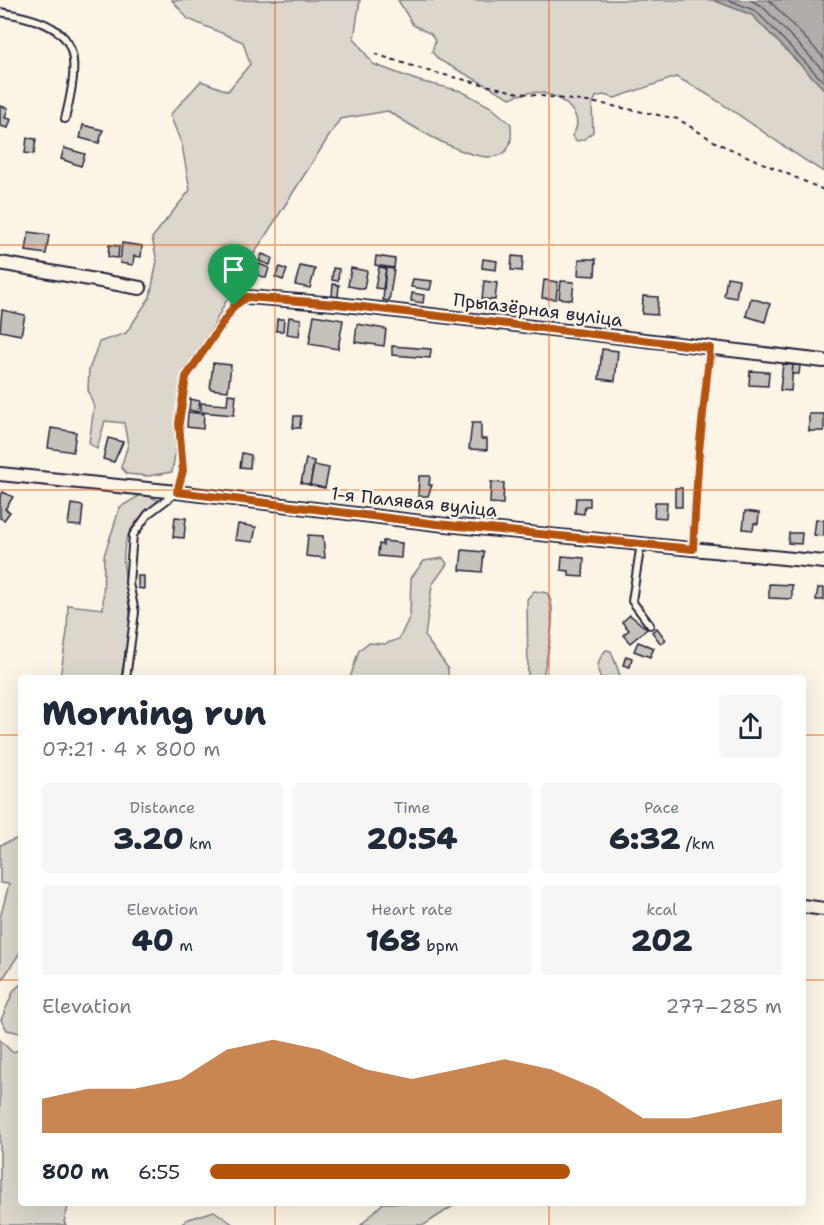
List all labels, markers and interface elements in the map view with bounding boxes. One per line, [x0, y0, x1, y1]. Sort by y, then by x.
pin [208, 244, 259, 306]
icon: arrive [217, 253, 250, 286]
street label: Прыазёрная вуліца [452, 288, 624, 332]
street label: 1-я Палявая вуліца [330, 481, 498, 523]
text: Morning run [42, 691, 266, 736]
button: share [719, 695, 782, 758]
text: 07:21 · 4 × 800 m [42, 736, 220, 762]
text: Distance [130, 797, 195, 818]
text: Time [394, 797, 430, 818]
text: Pace [644, 797, 679, 818]
text: 3.20 [113, 818, 184, 859]
text: 20:54 [366, 818, 458, 859]
text: 6:32 [609, 818, 680, 859]
text: km [184, 833, 212, 854]
text: /km [680, 833, 714, 854]
text: Elevation [127, 899, 198, 920]
text: Heart rate [371, 899, 453, 920]
text: kcal [646, 899, 677, 920]
text: 40 [132, 920, 174, 961]
text: 168 [365, 920, 421, 961]
text: 202 [631, 920, 693, 961]
text: m [174, 935, 193, 956]
text: bpm [421, 935, 459, 956]
text: Elevation [42, 993, 132, 1019]
text: 277–285 m [665, 993, 782, 1019]
text: 800 m [42, 1159, 109, 1185]
text: 6:55 [138, 1159, 180, 1185]

